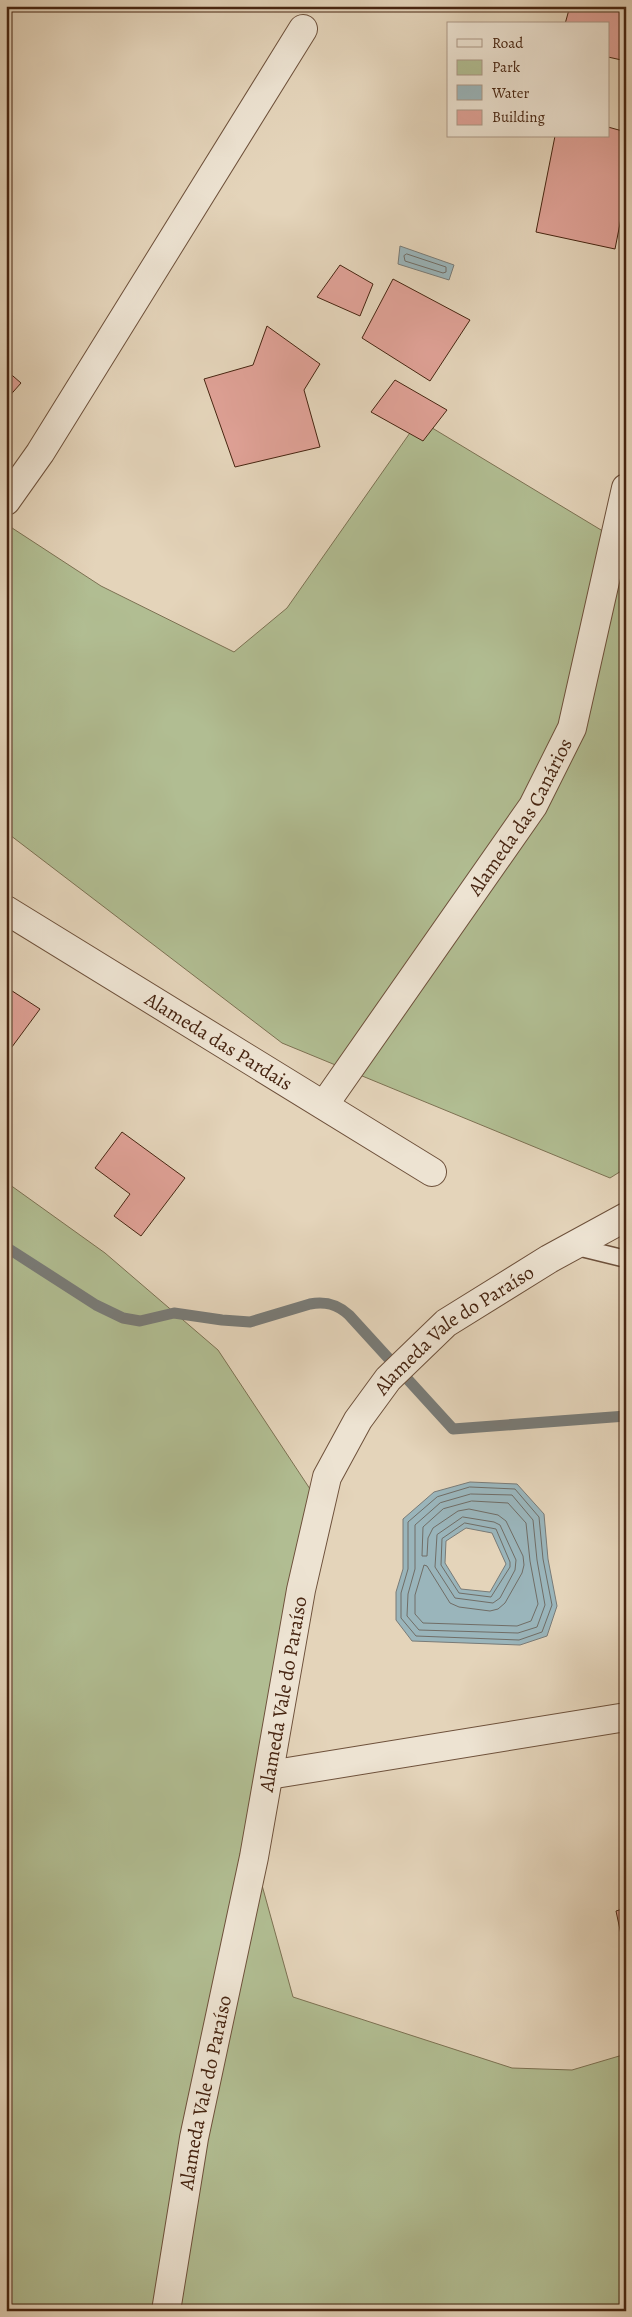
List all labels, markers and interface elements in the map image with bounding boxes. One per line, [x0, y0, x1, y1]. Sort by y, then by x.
legend [447, 22, 610, 138]
text: Road [492, 33, 524, 53]
text: Park [492, 57, 521, 77]
text: Water [491, 83, 529, 103]
text: Building [492, 107, 545, 127]
street label: Alameda das Canários [461, 733, 579, 902]
street label: Alameda das Pardais [139, 985, 297, 1097]
street label: Alameda Vale do Paraíso [367, 1259, 539, 1401]
street label: Alameda Vale do Paraíso [253, 1594, 314, 1795]
street label: Alameda Vale do Paraíso [173, 1993, 238, 2193]

